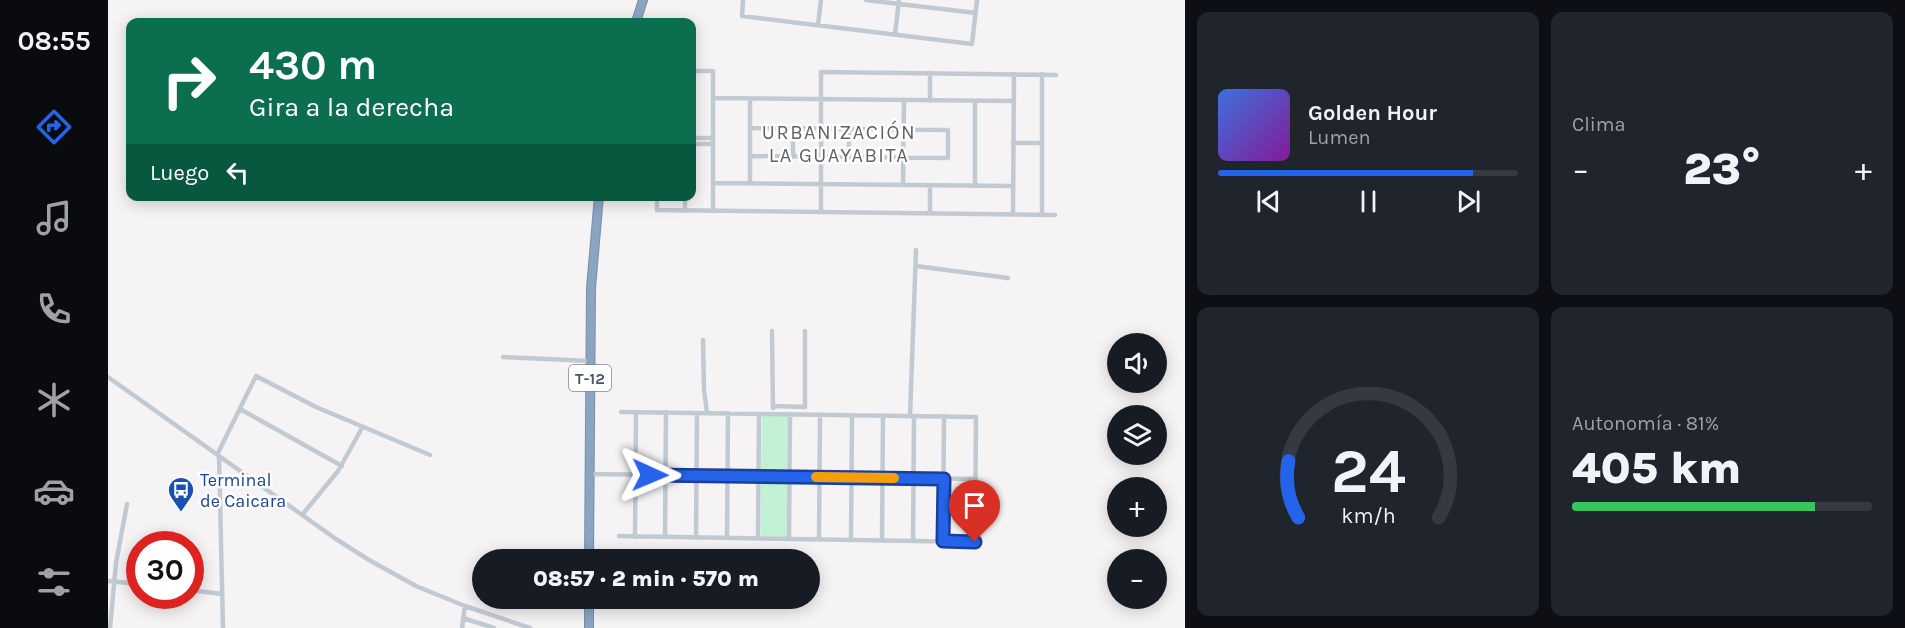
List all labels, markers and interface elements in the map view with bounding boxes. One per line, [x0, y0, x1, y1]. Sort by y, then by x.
text: 08:55 [17, 25, 91, 57]
text: 430 m [249, 40, 377, 90]
icon: right [150, 42, 228, 120]
text: Gira a la derecha [249, 91, 454, 123]
text: Golden Hour [1308, 100, 1437, 126]
icon: directions [33, 106, 75, 148]
text: Clima [1572, 113, 1626, 136]
district label: URBANIZACIÓN LA GUAYABITA [762, 120, 916, 167]
text: Lumen [1308, 126, 1371, 149]
text: 23° [1683, 143, 1761, 195]
text: − [1572, 150, 1589, 188]
text: + [1855, 150, 1872, 188]
icon: left [221, 156, 254, 189]
text: Luego [150, 160, 209, 186]
icon: previous [1252, 185, 1285, 218]
icon: pause [1352, 185, 1385, 218]
icon: next [1452, 185, 1485, 218]
icon: music [33, 197, 75, 239]
icon: phone [33, 288, 75, 330]
map controls [1107, 333, 1167, 609]
button: sound [1107, 333, 1167, 393]
road number: T-12 [569, 365, 611, 391]
icon: climate [33, 379, 75, 421]
button: layers [1107, 405, 1167, 465]
text: Autonomía · 81% [1572, 412, 1719, 435]
text: 24 [1331, 435, 1405, 508]
text: 405 km [1572, 442, 1741, 494]
position arrow [618, 443, 682, 507]
place label: Terminal de Caicara [200, 469, 286, 512]
icon: car [33, 470, 75, 512]
bus stop icon: Terminal de Caicara [166, 475, 196, 513]
button: + [1107, 477, 1167, 537]
pin [949, 480, 1000, 542]
icon: arrive [958, 489, 991, 522]
text: km/h [1341, 504, 1395, 529]
speed limit sign: 30 [126, 531, 204, 609]
button: − [1107, 549, 1167, 609]
icon: filters [33, 561, 75, 603]
text: 08:57 · 2 min · 570 m [533, 566, 759, 592]

